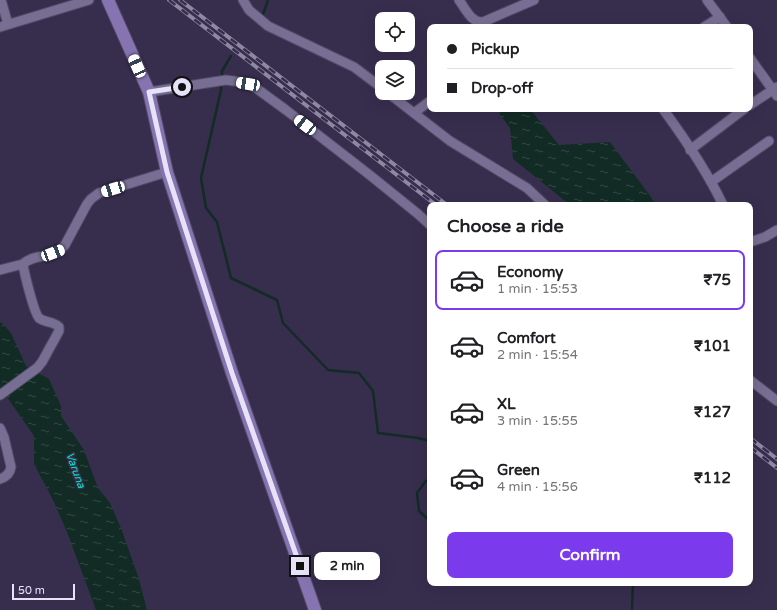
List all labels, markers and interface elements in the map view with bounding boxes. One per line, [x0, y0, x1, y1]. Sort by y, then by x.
map controls [375, 12, 415, 100]
button: locate [375, 12, 415, 52]
text: Pickup [471, 40, 519, 58]
car [127, 53, 147, 79]
button: layers [375, 60, 415, 100]
car [235, 76, 261, 92]
route start [173, 78, 191, 96]
text: Drop-off [471, 79, 533, 97]
car [292, 113, 318, 137]
car [100, 180, 126, 198]
text: Choose a ride [447, 215, 564, 237]
car [40, 243, 66, 263]
icon: car [449, 262, 485, 298]
text: Economy [497, 263, 563, 281]
text: ₹75 [703, 271, 731, 289]
text: 1 min · 15:53 [497, 281, 578, 297]
icon: car [449, 328, 485, 364]
text: Comfort [497, 329, 556, 347]
text: ₹101 [694, 337, 731, 355]
text: 2 min · 15:54 [497, 347, 578, 363]
icon: car [449, 394, 485, 430]
text: XL [497, 395, 516, 413]
text: ₹127 [694, 403, 731, 421]
text: 3 min · 15:55 [497, 413, 578, 429]
water label: Varuna [63, 451, 88, 491]
icon: car [449, 460, 485, 496]
text: Green [497, 461, 540, 479]
text: ₹112 [694, 469, 731, 487]
text: 4 min · 15:56 [497, 479, 578, 495]
button: Confirm [447, 532, 733, 578]
callout: 2 min [314, 552, 380, 580]
route end [291, 557, 309, 575]
text: 2 min [330, 558, 364, 574]
scale bar [12, 582, 75, 601]
text: 50 m [18, 584, 45, 597]

